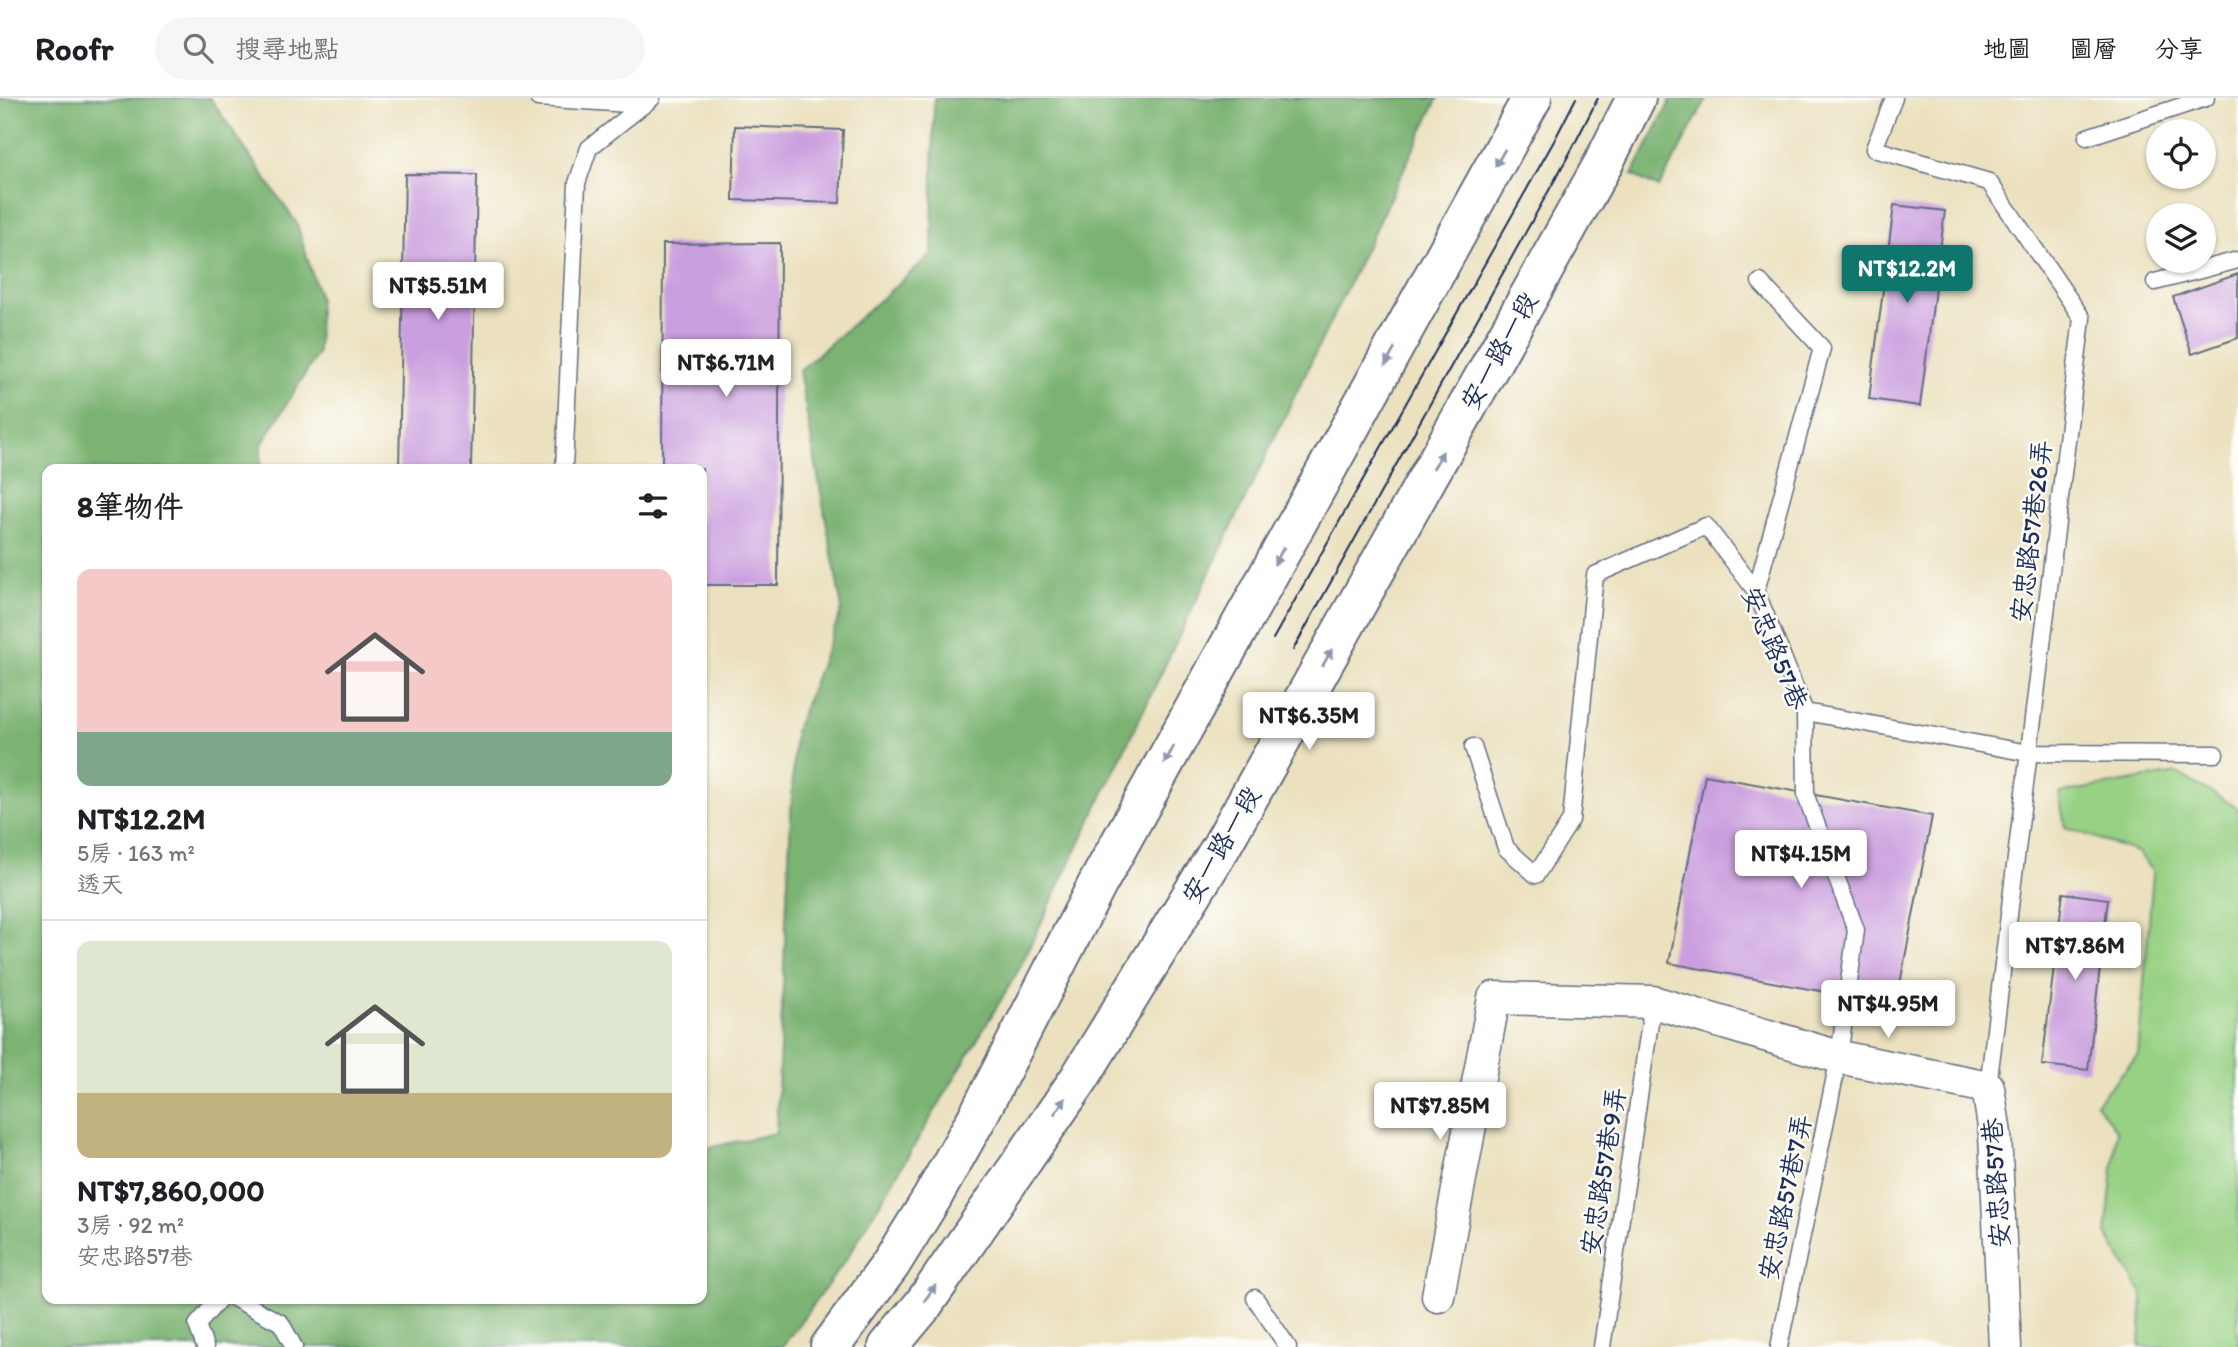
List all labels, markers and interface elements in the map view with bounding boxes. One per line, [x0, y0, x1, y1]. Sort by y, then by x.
search box [155, 17, 645, 80]
text: Roofr [35, 29, 113, 68]
icon: search [179, 29, 217, 67]
text: 搜尋地點 [235, 33, 339, 65]
text: 地圖 [1983, 34, 2031, 63]
text: 圖層 [2069, 34, 2117, 63]
text: 分享 [2155, 34, 2203, 63]
map controls [2146, 119, 2216, 273]
button: locate [2146, 119, 2216, 189]
one-way arrow [1494, 149, 1506, 168]
button: layers [2146, 203, 2216, 273]
pin: NT$12.2M [1835, 246, 1979, 305]
text: NT$12.2M [1858, 254, 1956, 282]
pin: NT$5.51M [366, 262, 510, 322]
text: NT$5.51M [389, 271, 487, 299]
street label: 安一路一段 [1453, 286, 1545, 416]
pin: NT$6.71M [654, 340, 798, 399]
text: NT$6.71M [677, 348, 775, 376]
one-way arrow [1384, 348, 1396, 367]
street label: 安忠路57巷26弄 [2004, 438, 2058, 624]
one-way arrow [1432, 450, 1444, 469]
icon: filters [634, 487, 672, 525]
text: 8筆物件 [77, 488, 183, 525]
one-way arrow [1273, 546, 1285, 566]
street label: 安忠路57巷 [1735, 582, 1815, 714]
icon: home [312, 614, 438, 740]
one-way arrow [1321, 649, 1333, 668]
pin: NT$6.35M [1237, 692, 1381, 752]
text: NT$6.35M [1259, 701, 1359, 729]
one-way arrow [1163, 745, 1175, 765]
street label: 安一路一段 [1175, 781, 1267, 909]
text: NT$12.2M [77, 800, 206, 837]
pin: NT$4.15M [1729, 830, 1873, 890]
text: 5房 · 163 m² [77, 839, 195, 867]
text: NT$4.15M [1751, 839, 1851, 867]
text: 透天 [77, 870, 123, 898]
pin: NT$7.86M [2003, 922, 2147, 982]
text: NT$7.86M [2025, 931, 2125, 959]
pin: NT$4.95M [1816, 981, 1960, 1040]
icon: home [312, 986, 438, 1112]
text: NT$4.95M [1837, 989, 1939, 1017]
pin: NT$7.85M [1368, 1082, 1512, 1142]
street label: 安忠路57巷9弄 [1574, 1084, 1632, 1258]
text: NT$7.85M [1390, 1091, 1490, 1119]
one-way arrow [1053, 1097, 1067, 1115]
street label: 安忠路57巷7弄 [1752, 1111, 1818, 1283]
street label: 安忠路57巷 [1975, 1117, 2017, 1249]
text: NT$7,860,000 [77, 1172, 265, 1209]
text: 3房 · 92 m² [77, 1211, 184, 1239]
text: 安忠路57巷 [77, 1242, 192, 1270]
one-way arrow [923, 1284, 937, 1302]

